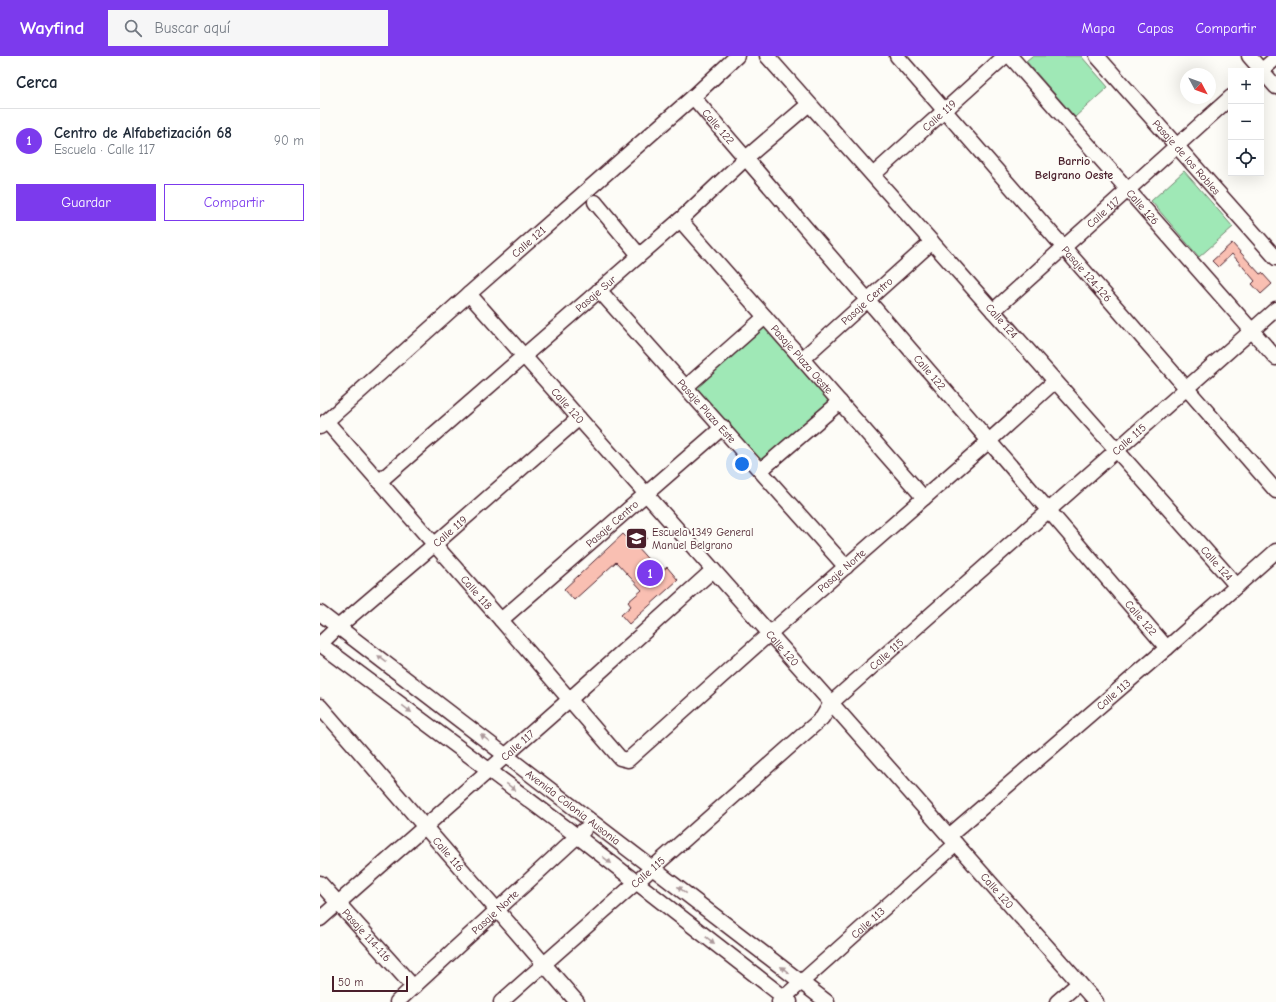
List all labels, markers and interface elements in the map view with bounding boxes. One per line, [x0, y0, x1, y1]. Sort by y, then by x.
search box [108, 10, 388, 46]
text: Wayfind [20, 17, 84, 39]
icon: search [122, 17, 144, 39]
text: Buscar aquí [154, 19, 230, 37]
text: Mapa [1082, 20, 1115, 37]
text: Capas [1137, 20, 1173, 37]
text: Compartir [1195, 20, 1256, 37]
north arrow [1180, 68, 1216, 104]
map controls [1228, 68, 1264, 176]
button: + [1228, 68, 1264, 104]
text: Cerca [16, 73, 58, 92]
street label: Calle 119 [920, 97, 959, 134]
button: − [1228, 104, 1264, 140]
street label: Calle 122 [700, 106, 737, 147]
street label: Pasaje de los Robles [1150, 117, 1223, 197]
text: Centro de Alfabetización 68 [54, 124, 232, 142]
text: 1 [26, 133, 32, 148]
text: 90 m [274, 133, 304, 148]
button: locate [1228, 140, 1264, 176]
text: Escuela · Calle 117 [54, 142, 155, 157]
district label: Barrio Belgrano Oeste [1035, 154, 1113, 182]
button: Guardar [16, 184, 156, 221]
button: Compartir [164, 184, 304, 221]
street label: Calle 126 [1124, 187, 1162, 227]
street label: Calle 117 [1084, 194, 1122, 230]
street label: Calle 121 [509, 223, 548, 260]
street label: Pasaje 124-126 [1059, 243, 1115, 304]
street label: Pasaje Sur [573, 272, 619, 315]
street label: Pasaje Centro [838, 274, 895, 327]
street label: Calle 124 [983, 301, 1021, 341]
street label: Pasaje Plaza Oeste [768, 322, 836, 396]
street label: Calle 122 [911, 352, 949, 393]
street label: Pasaje Plaza Este [675, 376, 739, 446]
street label: Calle 120 [549, 385, 587, 426]
street label: Calle 115 [1109, 421, 1149, 458]
your location [732, 454, 752, 474]
street label: Pasaje Centro [583, 497, 641, 550]
street label: Calle 119 [430, 513, 470, 550]
school or university icon: Escuela 1349 General Manuel Belgrano [623, 525, 649, 551]
place label: Escuela 1349 General Manuel Belgrano [652, 526, 753, 552]
street label: Calle 124 [1198, 543, 1236, 583]
street label: Pasaje Norte [815, 546, 868, 595]
pin: 1 [637, 558, 663, 588]
street label: Calle 118 [458, 573, 495, 612]
street label: Calle 122 [1122, 598, 1160, 638]
street label: Calle 120 [763, 628, 802, 669]
street label: Calle 115 [867, 635, 906, 673]
one-way arrow [376, 655, 387, 664]
street label: Calle 113 [1094, 676, 1133, 713]
one-way arrow [402, 705, 413, 713]
street label: Calle 117 [498, 727, 537, 763]
one-way arrow [479, 734, 490, 742]
street label: Avenida Colonia Ausonia [523, 767, 623, 848]
one-way arrow [506, 783, 517, 791]
street label: Calle 116 [430, 834, 467, 874]
street label: Calle 115 [628, 854, 668, 891]
one-way arrow [602, 855, 613, 864]
street label: Calle 120 [978, 870, 1017, 911]
street label: Pasaje Norte [469, 887, 521, 937]
one-way arrow [677, 887, 687, 895]
street label: Calle 113 [848, 904, 887, 941]
street label: Pasaje 114-116 [340, 906, 394, 964]
one-way arrow [704, 935, 715, 944]
one-way arrow [780, 965, 791, 974]
scale bar [332, 974, 408, 993]
text: 50 m [338, 976, 363, 989]

